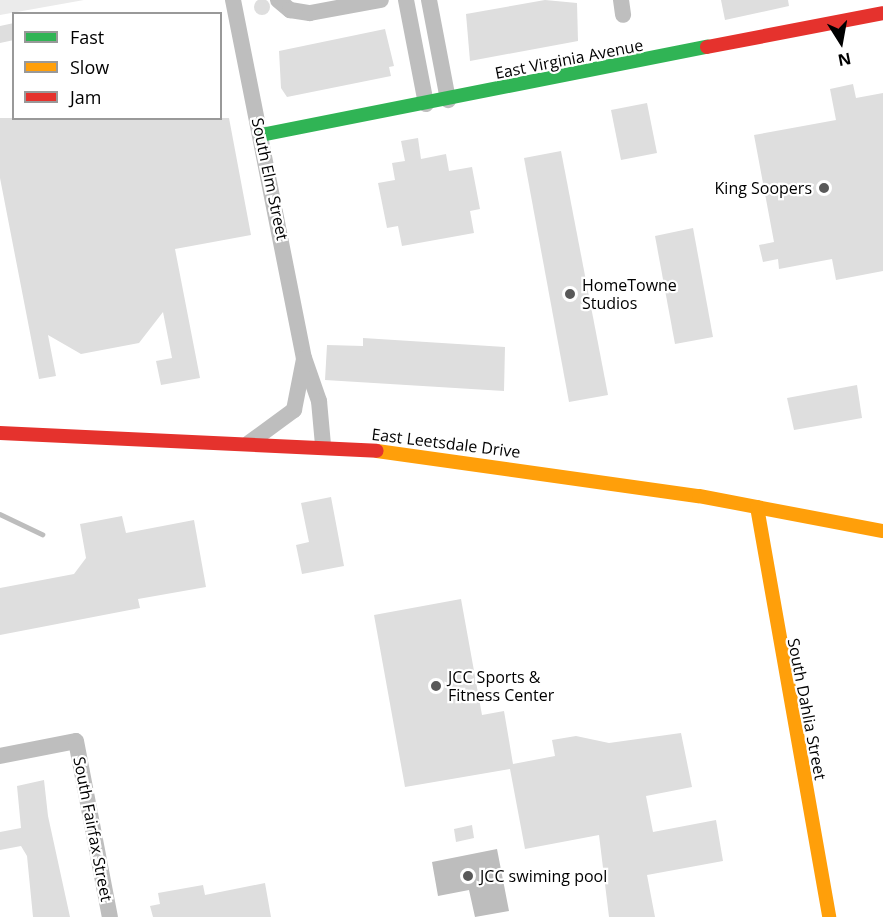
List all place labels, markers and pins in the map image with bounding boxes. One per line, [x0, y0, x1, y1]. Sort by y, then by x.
place label: King Soopers [715, 178, 812, 198]
marker: King Soopers [817, 181, 831, 195]
place label: HomeTowne Studios [582, 275, 677, 313]
marker: HomeTowne Studios [563, 287, 577, 301]
place label: JCC Sports & Fitness Center [448, 667, 554, 705]
marker: JCC Sports & Fitness Center [429, 679, 443, 693]
place label: JCC swiming pool [480, 866, 607, 886]
marker: JCC swiming pool [461, 869, 475, 883]

